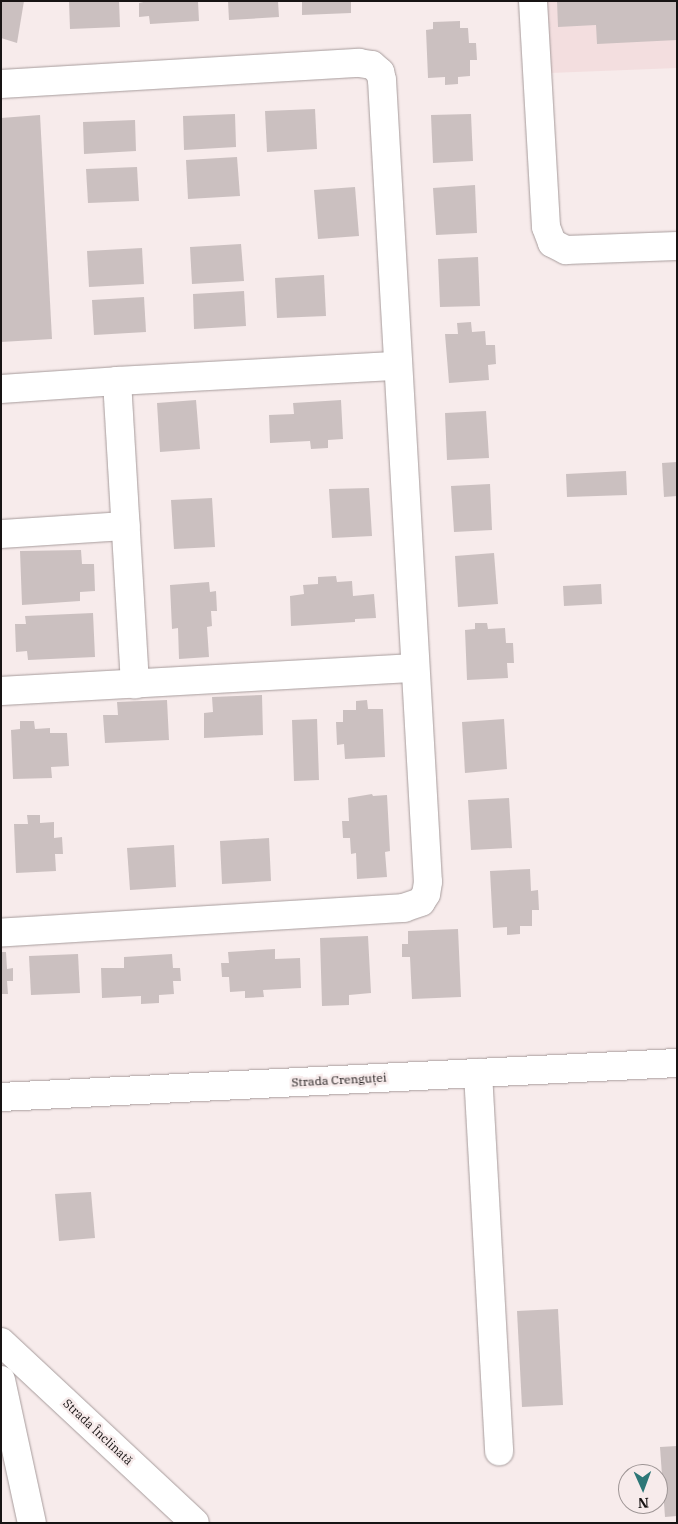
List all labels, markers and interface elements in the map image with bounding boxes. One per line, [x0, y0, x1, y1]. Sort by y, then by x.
street label: Strada Crenguței [291, 1070, 387, 1090]
street label: Strada Înclinată [60, 1396, 136, 1468]
north arrow [618, 1464, 668, 1514]
text: N [638, 1494, 649, 1512]

